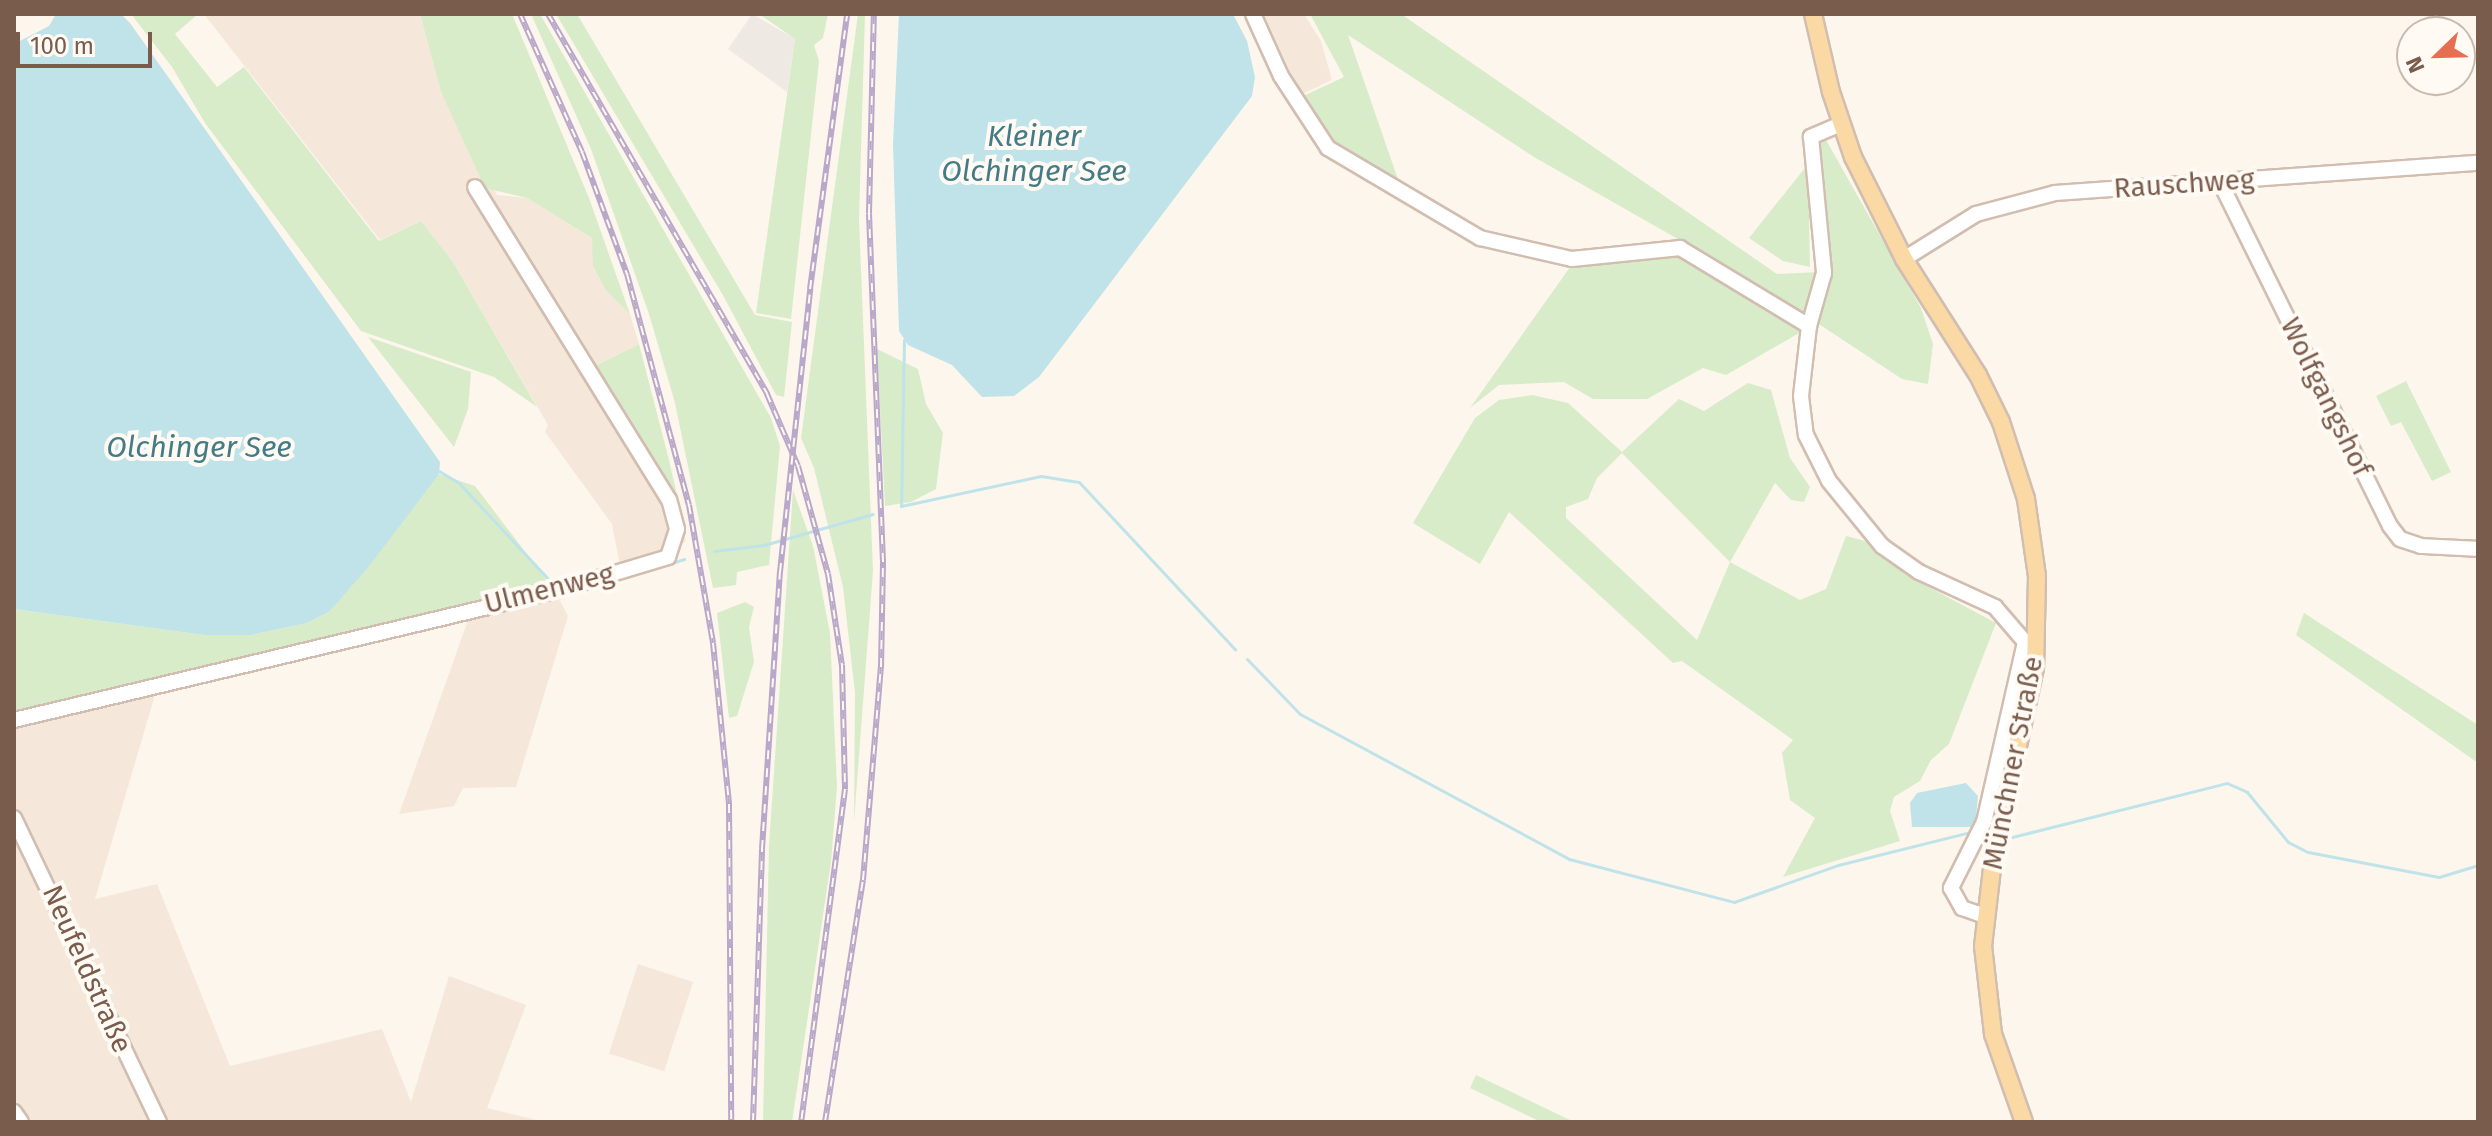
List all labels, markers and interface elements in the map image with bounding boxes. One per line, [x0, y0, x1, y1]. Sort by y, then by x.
scale bar [20, 16, 156, 66]
north arrow [2396, 16, 2476, 96]
text: 100 m [30, 32, 94, 60]
text: N [2400, 53, 2431, 77]
water label: Kleiner Olchinger See [941, 118, 1127, 188]
street label: Rauschweg [2113, 162, 2255, 206]
street label: Wolfgangshof [2273, 312, 2379, 482]
water label: Olchinger See [106, 429, 292, 465]
street label: Ulmenweg [481, 557, 617, 621]
street label: Münchner Straße [1976, 654, 2050, 872]
street label: Neufeldstraße [35, 880, 139, 1058]

